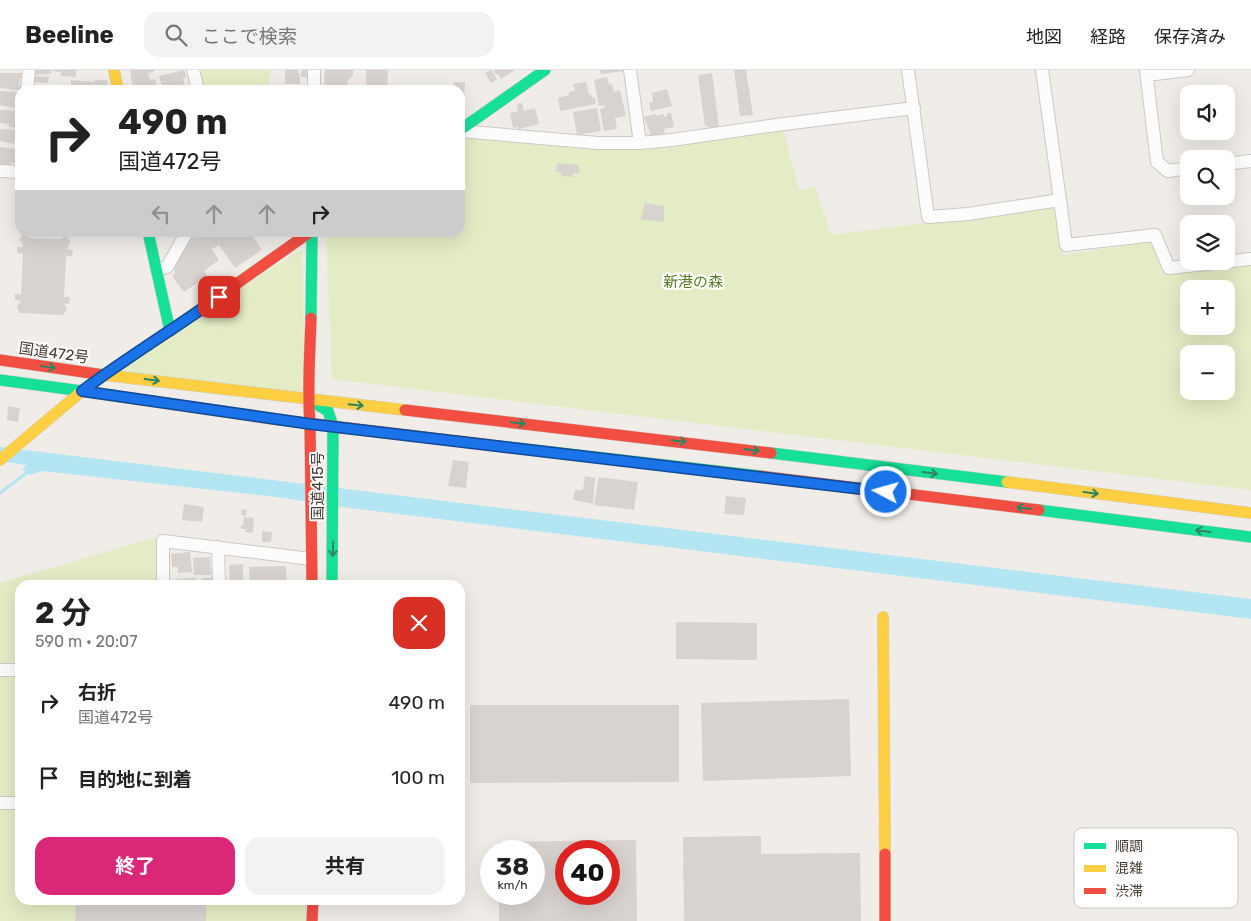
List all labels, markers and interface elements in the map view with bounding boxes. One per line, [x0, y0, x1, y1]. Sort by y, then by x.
search box [144, 12, 494, 57]
text: Beeline [25, 21, 114, 49]
icon: search [162, 21, 190, 49]
text: ここで検索 [202, 25, 297, 48]
text: 地図 [1026, 26, 1062, 48]
text: 経路 [1090, 26, 1126, 48]
text: 保存済み [1154, 26, 1226, 48]
map controls [1180, 85, 1235, 400]
button: sound [1180, 85, 1235, 140]
text: 490 m [118, 101, 228, 143]
icon: right [35, 105, 100, 170]
text: 国道472号 [118, 148, 221, 175]
button: search [1180, 150, 1235, 205]
icon: left [147, 200, 175, 228]
icon: ahead [200, 200, 228, 228]
icon: ahead [253, 200, 281, 228]
icon: right [306, 200, 334, 228]
button: layers [1180, 215, 1235, 270]
park label: 新港の森 [663, 273, 723, 291]
pin [198, 276, 240, 318]
button: + [1180, 280, 1235, 335]
icon: arrive [205, 283, 233, 311]
street label: 国道472号 [18, 339, 90, 367]
button: − [1180, 345, 1235, 400]
one-way arrow [40, 362, 56, 372]
one-way arrow [144, 375, 160, 385]
one-way arrow [348, 400, 364, 410]
one-way arrow [510, 418, 526, 428]
one-way arrow [671, 436, 687, 446]
one-way arrow [743, 445, 759, 455]
street label: 国道415号 [309, 451, 327, 521]
position arrow [859, 465, 911, 517]
one-way arrow [922, 468, 938, 478]
one-way arrow [1083, 488, 1099, 498]
one-way arrow [1016, 503, 1032, 513]
one-way arrow [1195, 526, 1211, 536]
one-way arrow [328, 540, 338, 557]
text: 2 分 [35, 595, 91, 631]
button: close [393, 597, 445, 649]
text: 590 m · 20:07 [35, 632, 137, 651]
text: 右折 [78, 681, 116, 704]
icon: right [35, 689, 63, 717]
text: 490 m [388, 691, 445, 714]
text: 国道472号 [78, 708, 153, 727]
icon: arrive [35, 764, 63, 792]
text: 100 m [391, 766, 445, 789]
text: 目的地に到着 [78, 768, 192, 791]
legend [1074, 828, 1238, 908]
button: 終了 [35, 837, 235, 895]
button: 共有 [245, 837, 445, 895]
text: 順調 [1115, 838, 1143, 855]
speed limit sign: 40 [555, 840, 620, 905]
text: 38 [496, 852, 529, 881]
text: 混雑 [1115, 860, 1143, 877]
text: km/h [498, 878, 527, 892]
text: 渋滞 [1115, 883, 1143, 900]

